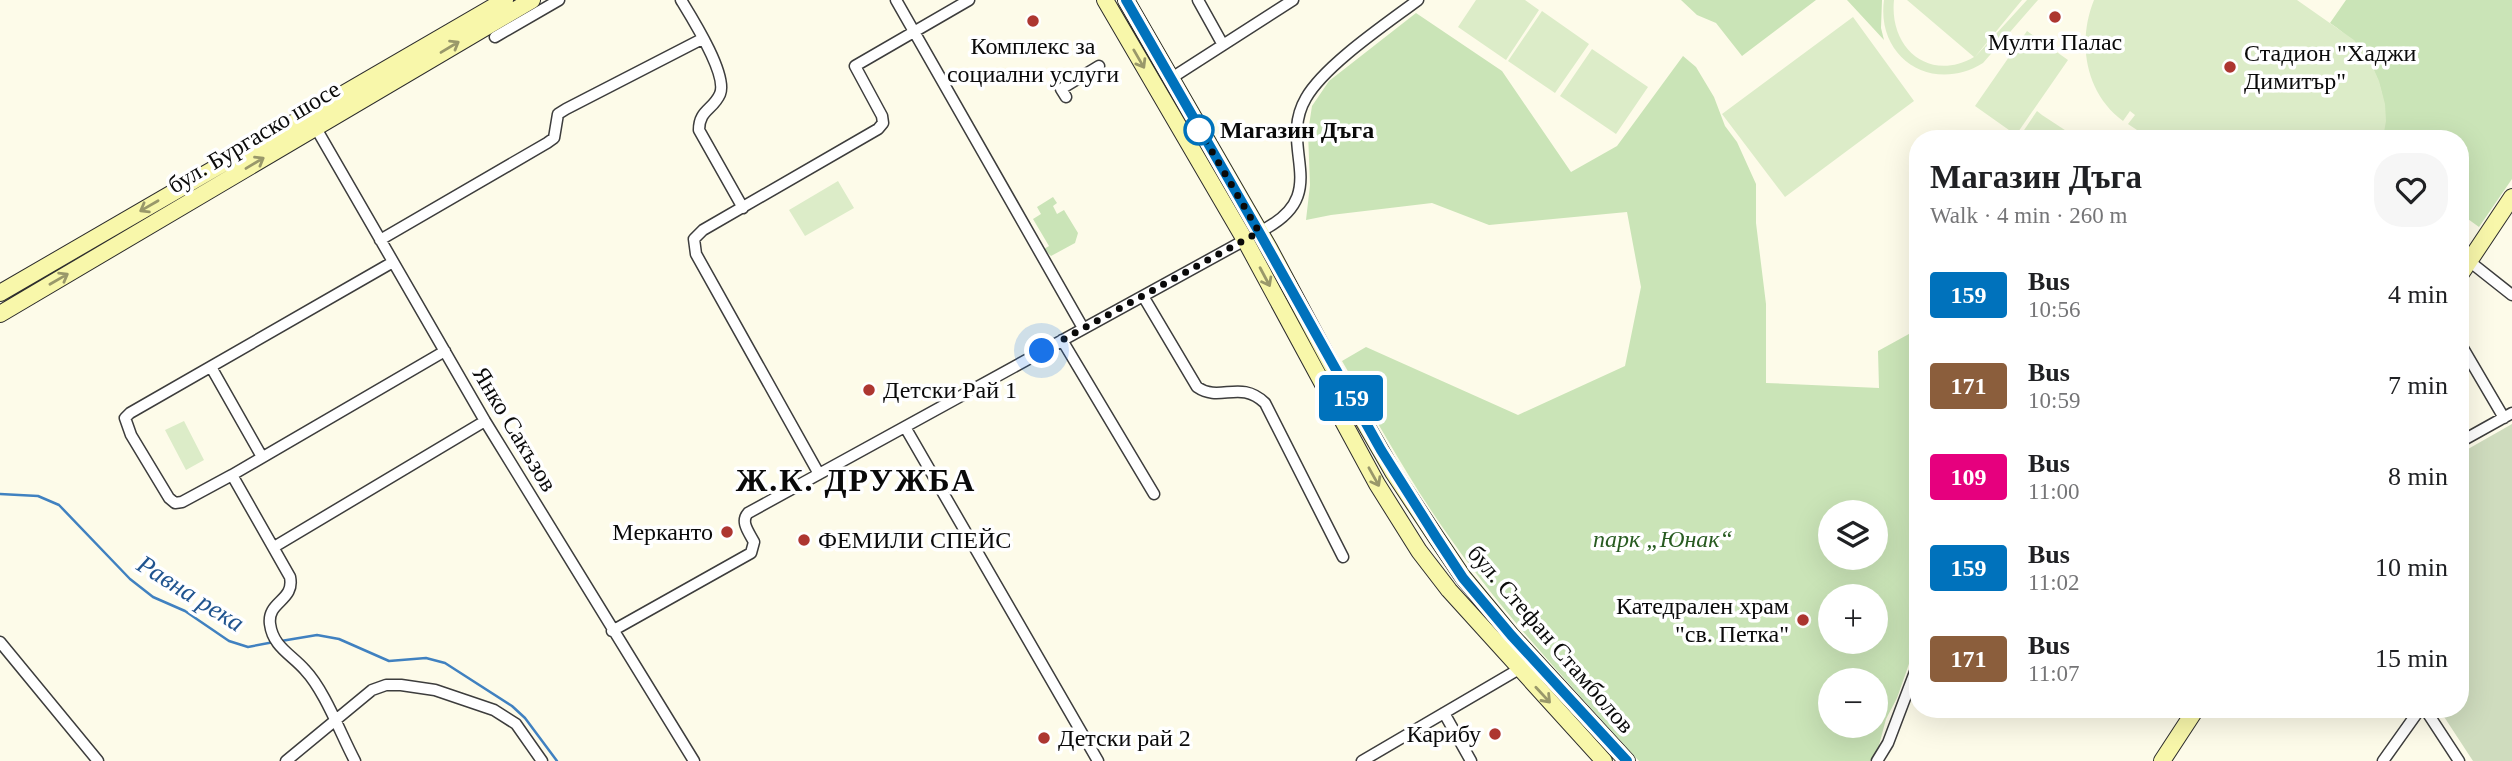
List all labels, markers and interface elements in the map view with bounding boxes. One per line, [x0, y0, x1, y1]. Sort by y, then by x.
marker: Мулти Палас [2047, 9, 2063, 25]
marker: Комплекс за социални услуги [1025, 13, 1041, 29]
place label: Мулти Палас [1988, 29, 2122, 55]
place label: Комплекс за социални услуги [947, 33, 1119, 87]
one-way arrow [440, 40, 460, 54]
place label: Стадион "Хаджи Димитър" [2244, 40, 2417, 94]
one-way arrow [1132, 49, 1146, 69]
marker: Стадион "Хаджи Димитър" [2222, 59, 2238, 75]
street label: бул. Бургаско шосе [163, 75, 345, 199]
marker: Магазин Дъга [1184, 115, 1214, 145]
place label: Магазин Дъга [1220, 117, 1374, 143]
button: heart [2374, 153, 2448, 227]
one-way arrow [244, 156, 264, 170]
text: Магазин Дъга [1930, 159, 2142, 195]
one-way arrow [140, 200, 160, 214]
text: Walk · 4 min · 260 m [1930, 203, 2127, 228]
one-way arrow [1259, 266, 1272, 287]
text: Bus [2028, 267, 2070, 296]
one-way arrow [48, 272, 68, 286]
text: 4 min [2388, 280, 2448, 309]
text: 159 [1951, 282, 1987, 308]
text: 10:56 [2028, 297, 2080, 322]
your location [1024, 333, 1059, 368]
text: Bus [2028, 358, 2070, 387]
street label: Янко Сакъзов [468, 362, 562, 496]
text: 7 min [2388, 371, 2448, 400]
text: 171 [1951, 373, 1987, 399]
line badge: 159 [1311, 375, 1391, 421]
place label: Детски Рай 1 [883, 377, 1017, 403]
marker: Детски Рай 1 [861, 382, 877, 398]
text: 159 [1333, 385, 1369, 411]
text: 10:59 [2028, 388, 2080, 413]
text: Bus [2028, 449, 2070, 478]
district label: Ж.К. ДРУЖБА [736, 462, 976, 498]
text: 8 min [2388, 462, 2448, 491]
text: 109 [1951, 464, 1987, 490]
one-way arrow [1368, 466, 1381, 487]
text: 11:00 [2028, 479, 2080, 504]
map controls [1818, 500, 1888, 738]
button: layers [1818, 500, 1888, 570]
place label: Мерканто [612, 519, 713, 545]
marker: Мерканто [719, 524, 735, 540]
park label: парк „Юнак“ [1593, 526, 1733, 552]
place label: ФЕМИЛИ СПЕЙС [818, 527, 1011, 553]
marker: ФЕМИЛИ СПЕЙС [796, 532, 812, 548]
street label: бул. Стефан Стамболов [1462, 540, 1640, 738]
text: Bus [2028, 540, 2070, 569]
water label: Равна река [131, 549, 250, 638]
text: 10 min [2375, 553, 2448, 582]
text: 159 [1951, 555, 1987, 581]
text: 11:02 [2028, 570, 2080, 595]
button: + [1818, 584, 1888, 654]
place label: Катедрален храм "св. Петка" [1616, 593, 1789, 647]
marker: Катедрален храм "св. Петка" [1795, 612, 1811, 628]
text: Bus [2028, 631, 2070, 660]
text: 15 min [2375, 644, 2448, 673]
text: 171 [1951, 646, 1987, 672]
text: 11:07 [2028, 661, 2080, 686]
button: − [1818, 668, 1888, 738]
one-way arrow [1535, 686, 1551, 704]
place label: Карибу [1407, 721, 1481, 747]
place label: Детски рай 2 [1058, 725, 1191, 751]
marker: Карибу [1487, 726, 1503, 742]
marker: Детски рай 2 [1036, 730, 1052, 746]

